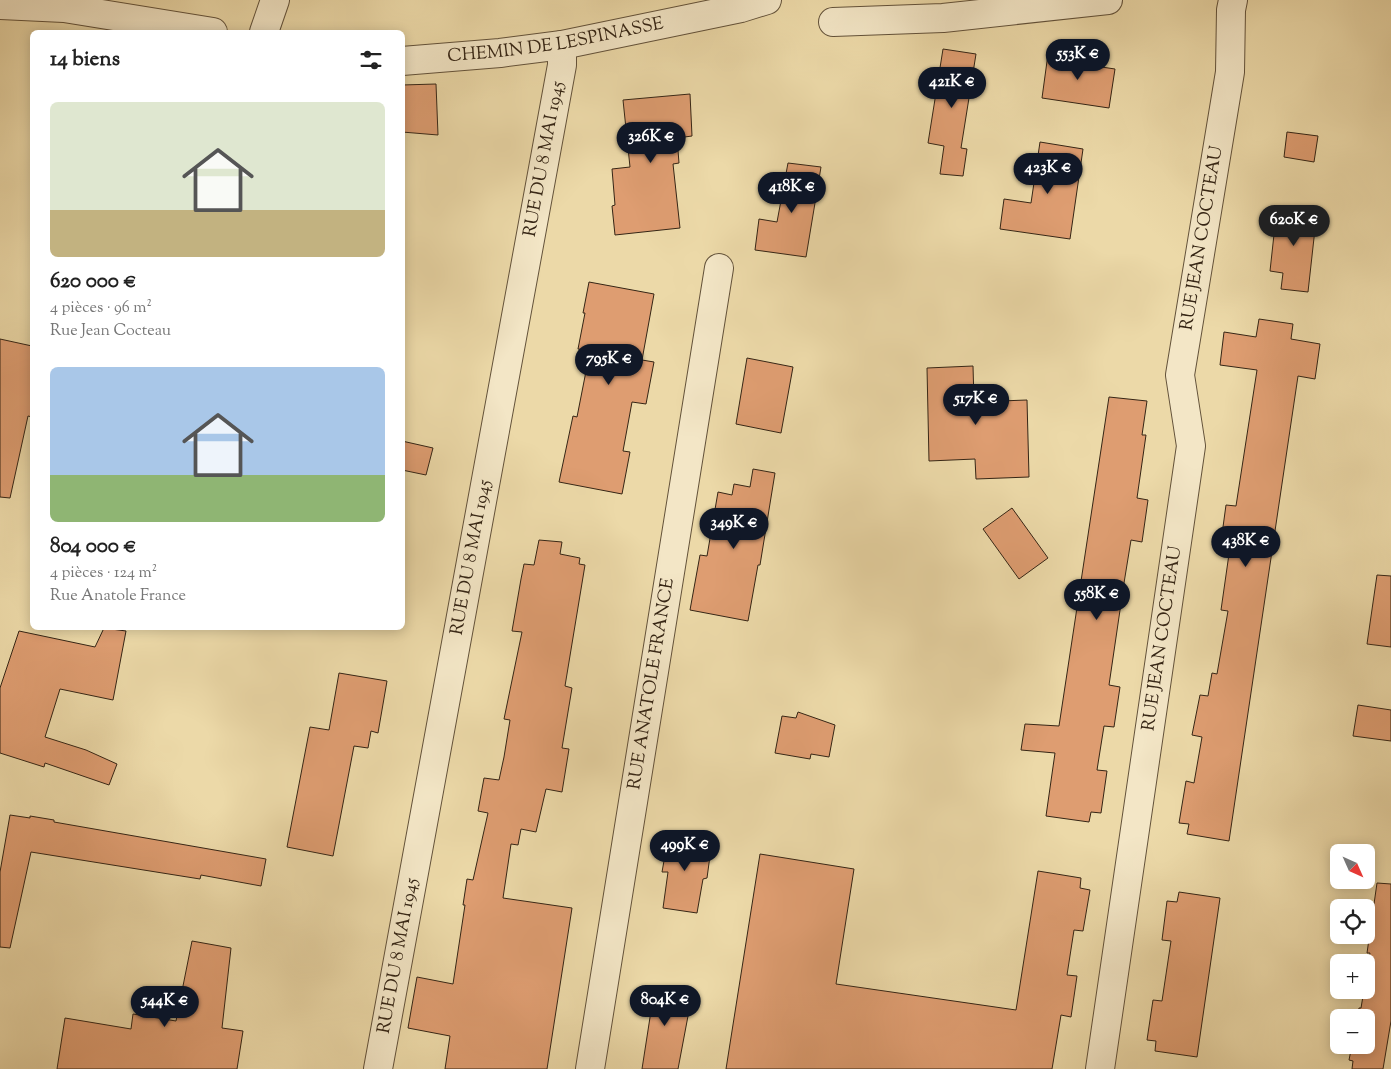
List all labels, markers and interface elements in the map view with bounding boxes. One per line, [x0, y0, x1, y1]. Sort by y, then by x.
street label: CHEMIN DE LESPINASSE [446, 11, 666, 70]
pin: 553K € [1037, 38, 1119, 81]
text: 553K € [1057, 43, 1099, 66]
text: 14 biens [50, 45, 120, 75]
icon: filters [357, 46, 385, 74]
pin: 421K € [911, 66, 993, 109]
text: 421K € [929, 71, 975, 94]
street label: RUE DU 8 MAI 1945 [518, 79, 572, 239]
pin: 326K € [610, 121, 692, 164]
text: 326K € [628, 126, 674, 149]
icon: home [173, 135, 263, 225]
street label: RUE JEAN COCTEAU [1175, 144, 1231, 332]
pin: 423K € [1007, 152, 1089, 195]
text: 423K € [1025, 157, 1071, 180]
pin: 418K € [751, 172, 833, 214]
text: 418K € [769, 176, 815, 199]
pin: 620K € [1253, 204, 1335, 247]
text: 620K € [1270, 209, 1318, 232]
text: 620 000 € [50, 267, 136, 297]
text: 4 pièces · 96 m² [50, 297, 152, 320]
text: Rue Jean Cocteau [50, 320, 171, 343]
pin: 795K € [568, 344, 650, 386]
text: 795K € [586, 348, 632, 371]
pin: 517K € [935, 384, 1017, 426]
text: 517K € [954, 388, 998, 411]
icon: home [173, 400, 263, 490]
street label: RUE DU 8 MAI 1945 [445, 478, 499, 637]
pin: 349K € [693, 508, 775, 550]
text: 349K € [711, 512, 757, 535]
pin: 438K € [1205, 526, 1287, 568]
text: 438K € [1222, 530, 1270, 553]
text: 804 000 € [50, 532, 136, 562]
street label: RUE JEAN COCTEAU [1137, 544, 1189, 733]
text: 4 pièces · 124 m² [50, 562, 157, 585]
street label: RUE ANATOLE FRANCE [622, 576, 682, 792]
pin: 558K € [1056, 578, 1138, 621]
text: 558K € [1075, 583, 1119, 606]
text: Rue Anatole France [50, 585, 186, 608]
pin: 499K € [644, 830, 726, 872]
text: 499K € [661, 834, 709, 857]
north arrow [1330, 844, 1375, 889]
map controls [1330, 844, 1375, 1054]
street label: RUE DU 8 MAI 1945 [372, 876, 426, 1036]
button: locate [1330, 899, 1375, 944]
button: + [1330, 954, 1375, 999]
pin: 804K € [624, 984, 706, 1027]
pin: 544K € [124, 986, 206, 1028]
text: 804K € [641, 989, 689, 1012]
text: 544K € [142, 990, 188, 1013]
button: − [1330, 1009, 1375, 1054]

